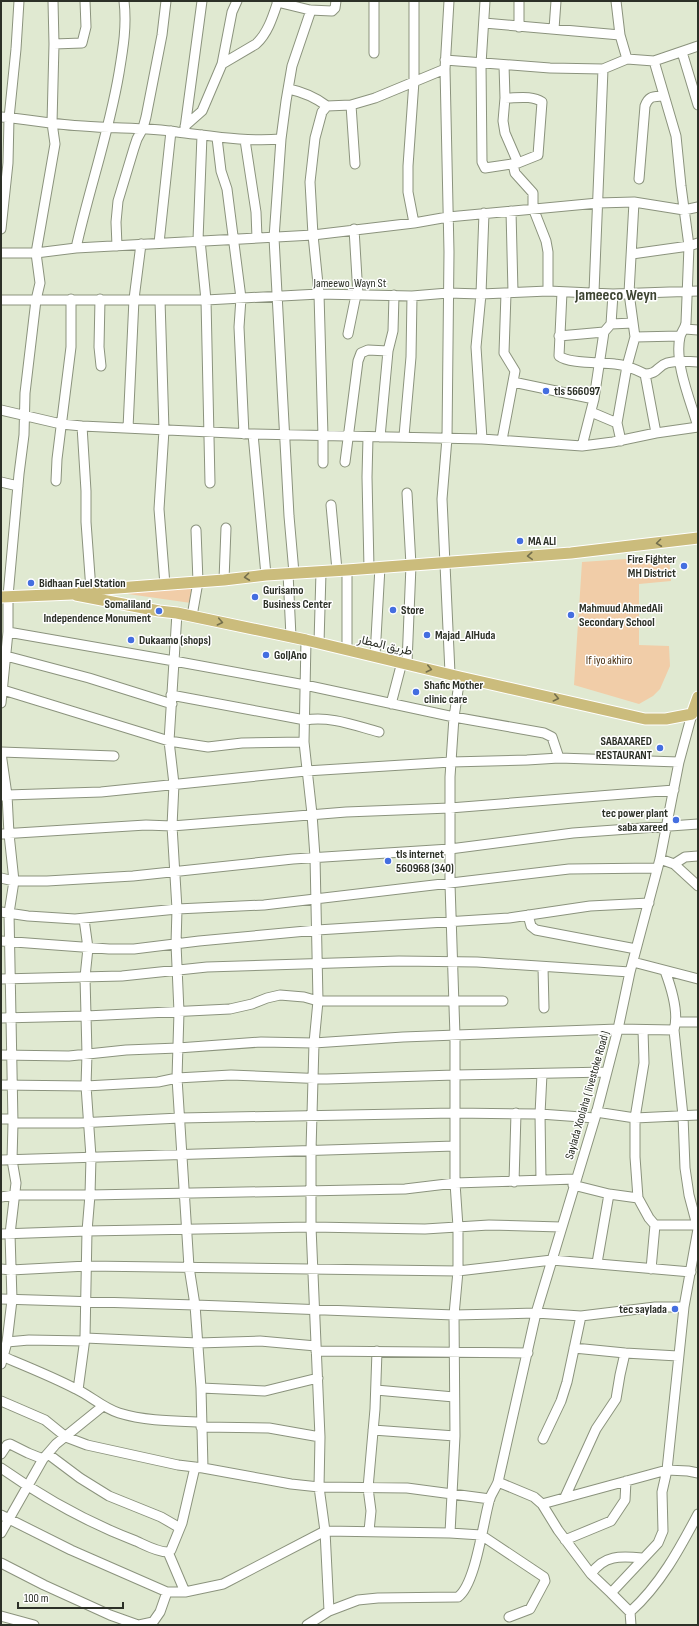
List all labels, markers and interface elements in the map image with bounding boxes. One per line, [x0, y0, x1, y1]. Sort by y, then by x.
street label: Jameewo_Wayn St [313, 276, 387, 291]
district label: Jameeco Weyn [574, 286, 657, 305]
place label: tls 566097 [554, 384, 601, 399]
marker: tls 566097 [541, 386, 551, 396]
place label: MA ALI [528, 534, 556, 549]
marker: MA ALI [515, 536, 525, 546]
one-way arrow [656, 538, 662, 547]
one-way arrow [527, 551, 533, 560]
place label: Fire Fighter MH District [627, 552, 676, 581]
marker: Fire Fighter MH District [679, 561, 689, 571]
one-way arrow [244, 572, 250, 581]
place label: Bidhaan Fuel Station [39, 576, 126, 591]
marker: Bidhaan Fuel Station [26, 578, 36, 588]
place label: Gurisamo Business Center [263, 583, 332, 612]
marker: Gurisamo Business Center [250, 592, 260, 602]
place label: Somaliland Independence Monument [43, 597, 151, 626]
place label: Mahmuud AhmedAli Secondary School [579, 601, 663, 630]
place label: Store [401, 603, 424, 618]
marker: Store [388, 605, 398, 615]
marker: Somaliland Independence Monument [154, 606, 164, 616]
marker: Mahmuud AhmedAli Secondary School [566, 610, 576, 620]
one-way arrow [217, 618, 223, 626]
place label: Majad_AlHuda [435, 628, 495, 643]
marker: Majad_AlHuda [422, 630, 432, 640]
street label: طريق المطار [355, 632, 414, 659]
place label: Dukaamo (shops) [139, 633, 211, 648]
marker: Dukaamo (shops) [126, 635, 136, 645]
place label: GolJAno [274, 648, 307, 663]
marker: GolJAno [261, 650, 271, 660]
park label: If iyo akhiro [586, 653, 632, 668]
one-way arrow [426, 664, 432, 672]
place label: Shafic Mother clinic care [424, 678, 483, 707]
marker: Shafic Mother clinic care [411, 687, 421, 697]
one-way arrow [553, 694, 559, 702]
place label: SABAXARED RESTAURANT [596, 734, 652, 763]
marker: SABAXARED RESTAURANT [655, 743, 665, 753]
place label: tec power plant saba xareed [602, 806, 668, 835]
marker: tec power plant saba xareed [671, 815, 681, 825]
place label: tls internet 560968 (340) [396, 847, 454, 876]
marker: tls internet 560968 (340) [383, 856, 393, 866]
street label: Saylada Xoolaha ( livestoke Road ) [562, 1029, 613, 1161]
place label: tec saylada [619, 1302, 667, 1317]
marker: tec saylada [670, 1304, 680, 1314]
scale bar [18, 1584, 123, 1610]
text: 100 m [24, 1591, 49, 1606]

